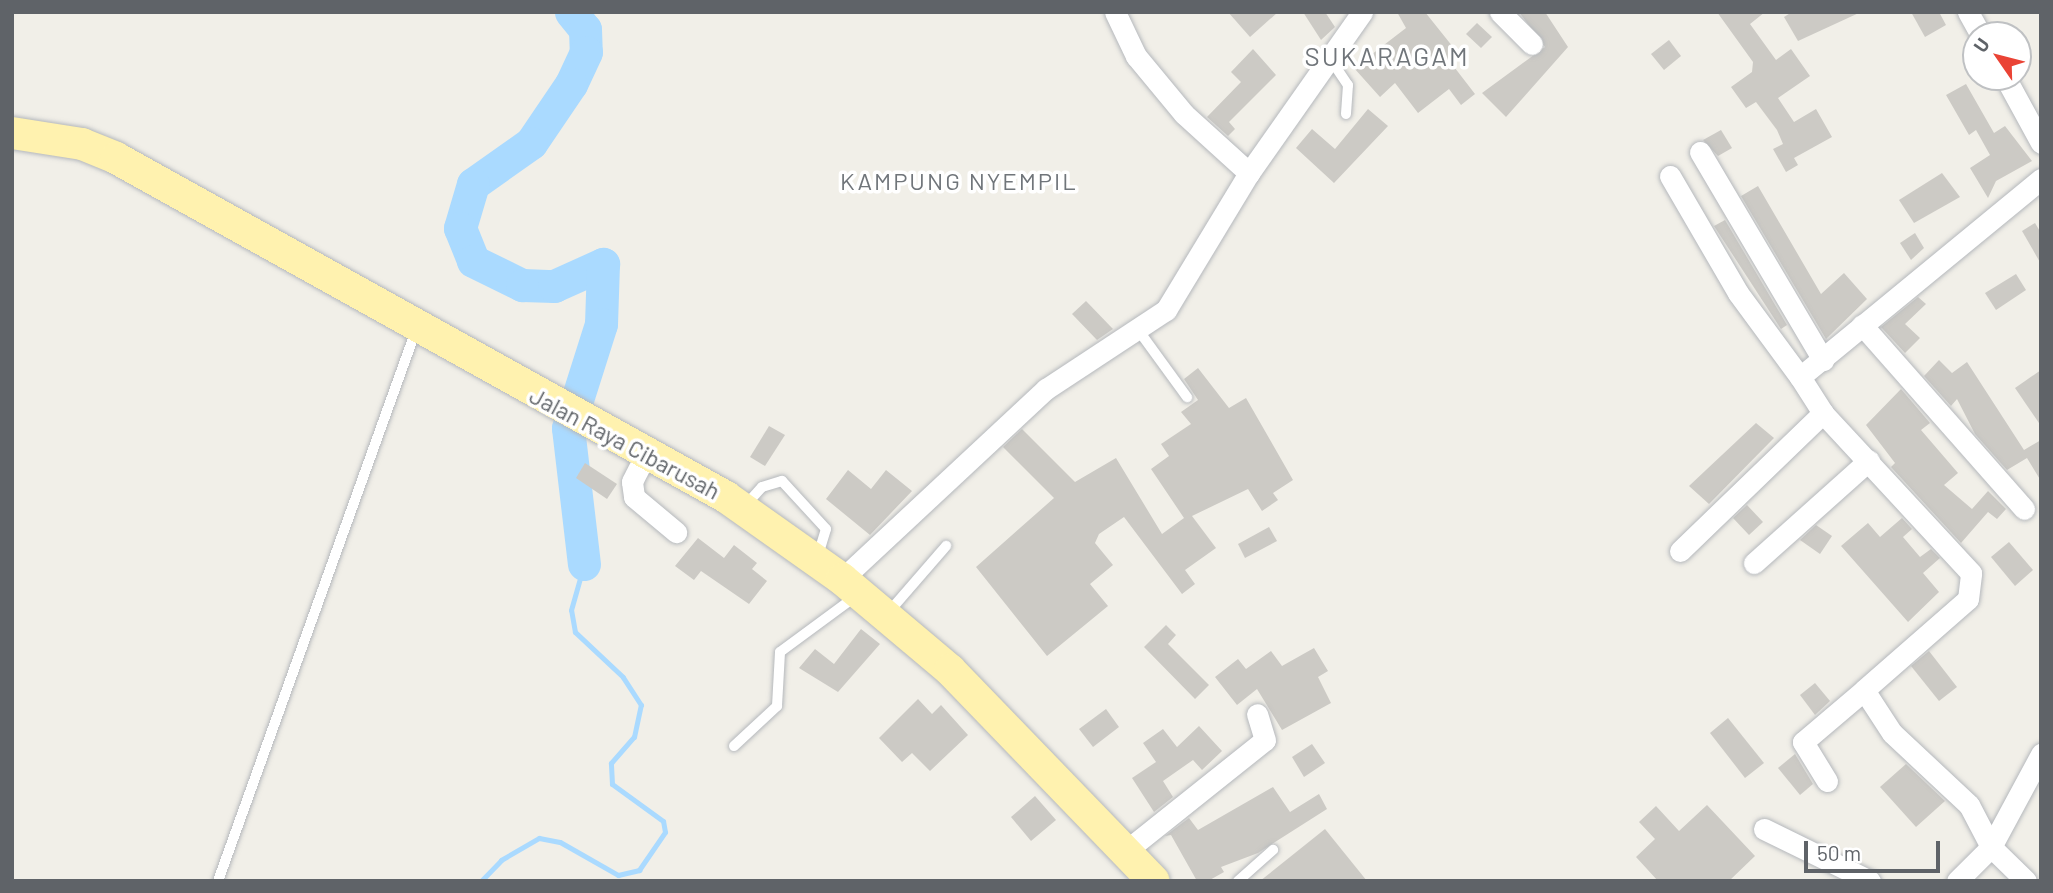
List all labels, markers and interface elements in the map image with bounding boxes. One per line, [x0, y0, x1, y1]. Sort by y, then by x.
north arrow [1962, 21, 2032, 91]
text: U [1968, 33, 1994, 56]
district label: SUKARAGAM [1306, 40, 1468, 72]
district label: KAMPUNG NYEMPIL [842, 167, 1076, 195]
street label: Jalan Raya Cibarusah [525, 381, 725, 505]
scale bar [1808, 826, 1944, 870]
text: 50 m [1817, 840, 1861, 865]

